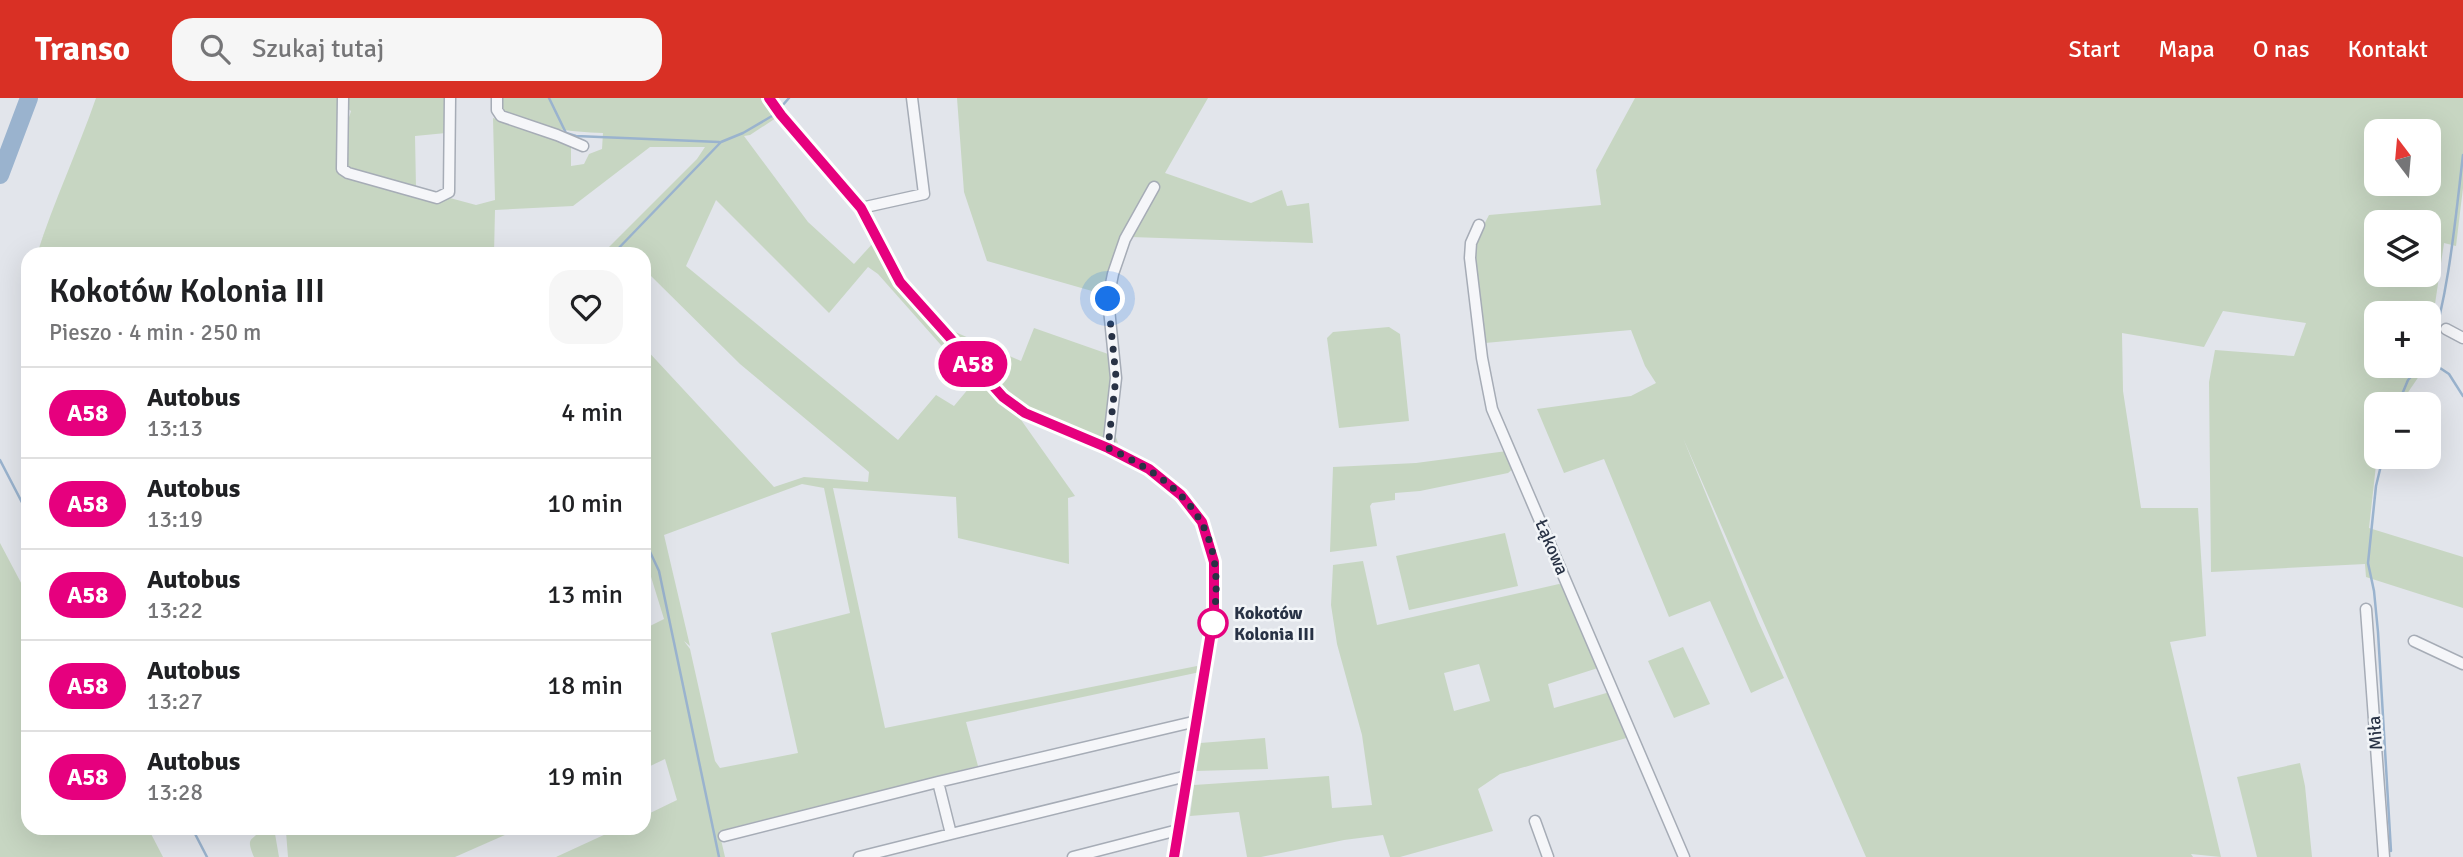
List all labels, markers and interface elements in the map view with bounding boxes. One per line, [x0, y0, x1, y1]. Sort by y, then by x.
search box [172, 18, 662, 81]
text: Transo [35, 29, 130, 70]
icon: search [196, 30, 234, 68]
text: Szukaj tutaj [252, 33, 384, 65]
text: Start [2069, 34, 2120, 64]
text: Mapa [2158, 34, 2215, 64]
text: O nas [2253, 34, 2310, 64]
text: Kontakt [2348, 34, 2428, 64]
north arrow [2364, 119, 2441, 196]
map controls [2364, 119, 2441, 469]
button: layers [2364, 210, 2441, 287]
button: heart [549, 270, 623, 344]
text: Kokotów Kolonia III [49, 271, 325, 312]
your location [1090, 281, 1125, 316]
button: + [2364, 301, 2441, 378]
text: Pieszo · 4 min · 250 m [49, 318, 261, 347]
line badge: A58 [933, 341, 1013, 387]
text: A58 [952, 349, 994, 379]
text: Autobus [147, 382, 240, 414]
button: − [2364, 392, 2441, 469]
text: 4 min [561, 397, 623, 429]
text: A58 [67, 398, 108, 428]
text: 13:13 [147, 414, 203, 443]
text: Autobus [147, 473, 240, 505]
text: 10 min [547, 488, 623, 520]
text: A58 [67, 489, 108, 519]
text: 13:19 [147, 505, 203, 534]
street label: Łąkowa [1530, 516, 1574, 578]
text: Autobus [147, 564, 240, 596]
text: 13 min [547, 579, 623, 611]
text: A58 [67, 580, 108, 610]
text: 13:22 [147, 596, 203, 625]
place label: Kokotów Kolonia III [1234, 602, 1315, 645]
marker: Kokotów Kolonia III [1198, 608, 1228, 638]
text: Autobus [147, 655, 240, 687]
text: 18 min [547, 670, 623, 702]
text: A58 [67, 671, 108, 701]
text: 13:27 [147, 687, 203, 716]
street label: Miła [2363, 715, 2387, 751]
text: Autobus [147, 746, 240, 778]
text: 19 min [547, 761, 623, 793]
text: A58 [67, 762, 108, 792]
text: 13:28 [147, 778, 203, 807]

